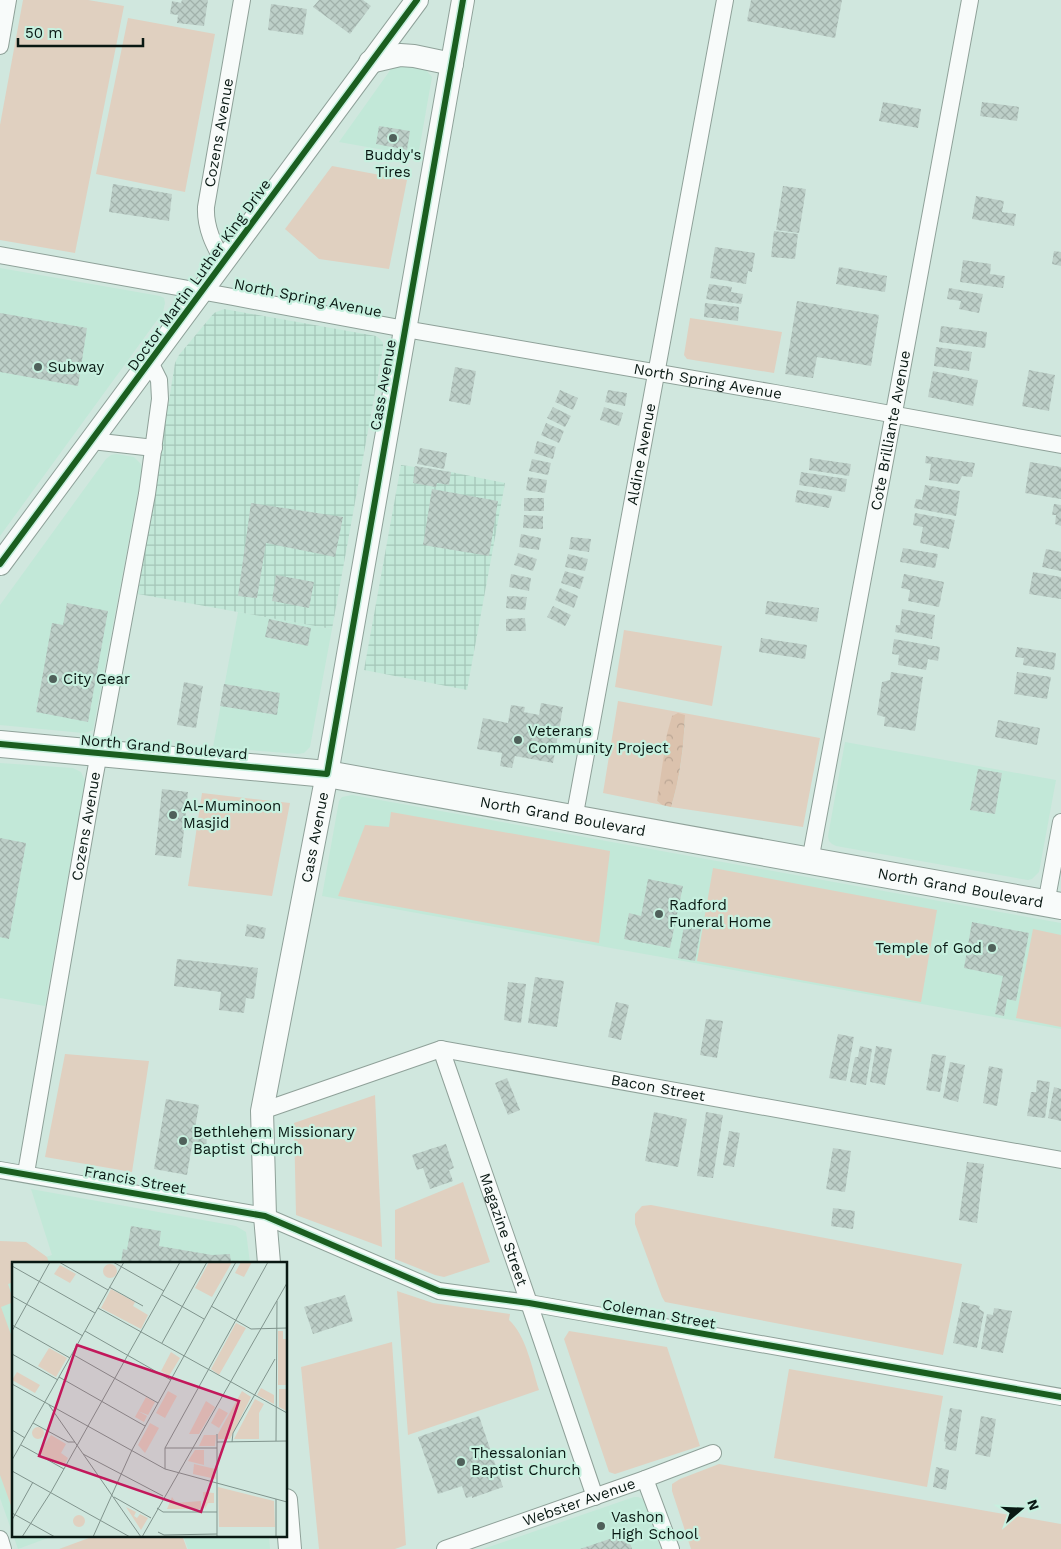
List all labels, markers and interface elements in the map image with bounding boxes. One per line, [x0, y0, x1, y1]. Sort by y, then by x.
scale bar [18, 15, 142, 47]
text: 50 m [25, 24, 62, 42]
street label: Cozens Avenue [201, 77, 237, 189]
marker: Buddy's Tires [387, 132, 399, 144]
place label: Buddy's Tires [365, 146, 422, 181]
street label: Doctor Martin Luther King Drive [123, 176, 275, 374]
street label: North Spring Avenue [233, 275, 383, 321]
street label: Cass Avenue [366, 338, 400, 432]
street label: Cote Brilliante Avenue [867, 349, 914, 512]
place label: Subway [48, 358, 104, 376]
street label: North Spring Avenue [632, 360, 783, 403]
marker: Subway [32, 361, 44, 373]
street label: Aldine Avenue [623, 402, 659, 507]
place label: City Gear [63, 670, 130, 688]
marker: City Gear [47, 673, 59, 685]
place label: Veterans Community Project [528, 722, 669, 757]
street label: North Grand Boulevard [80, 731, 248, 763]
marker: Veterans Community Project [512, 734, 524, 746]
street label: Cozens Avenue [68, 770, 104, 882]
street label: Cass Avenue [297, 790, 332, 884]
street label: North Grand Boulevard [479, 793, 647, 840]
place label: Al-Muminoon Masjid [183, 797, 281, 832]
marker: Al-Muminoon Masjid [167, 809, 179, 821]
street label: North Grand Boulevard [876, 864, 1045, 912]
place label: Radford Funeral Home [669, 896, 771, 931]
marker: Radford Funeral Home [653, 908, 665, 920]
place label: Temple of God [875, 939, 982, 957]
marker: Temple of God [986, 942, 998, 954]
street label: Bacon Street [610, 1071, 707, 1105]
place label: Bethlehem Missionary Baptist Church [193, 1123, 355, 1158]
marker: Bethlehem Missionary Baptist Church [177, 1135, 189, 1147]
street label: Francis Street [83, 1162, 188, 1198]
street label: Magazine Street [476, 1171, 532, 1289]
inset map [12, 1262, 288, 1536]
street label: Coleman Street [601, 1295, 718, 1333]
place label: Thessalonian Baptist Church [471, 1444, 581, 1479]
marker: Thessalonian Baptist Church [455, 1456, 467, 1468]
street label: Webster Avenue [520, 1474, 638, 1530]
north arrow [996, 1484, 1046, 1534]
text: N [1024, 1497, 1043, 1512]
place label: Vashon High School [611, 1508, 699, 1543]
marker: Vashon High School [595, 1520, 607, 1532]

